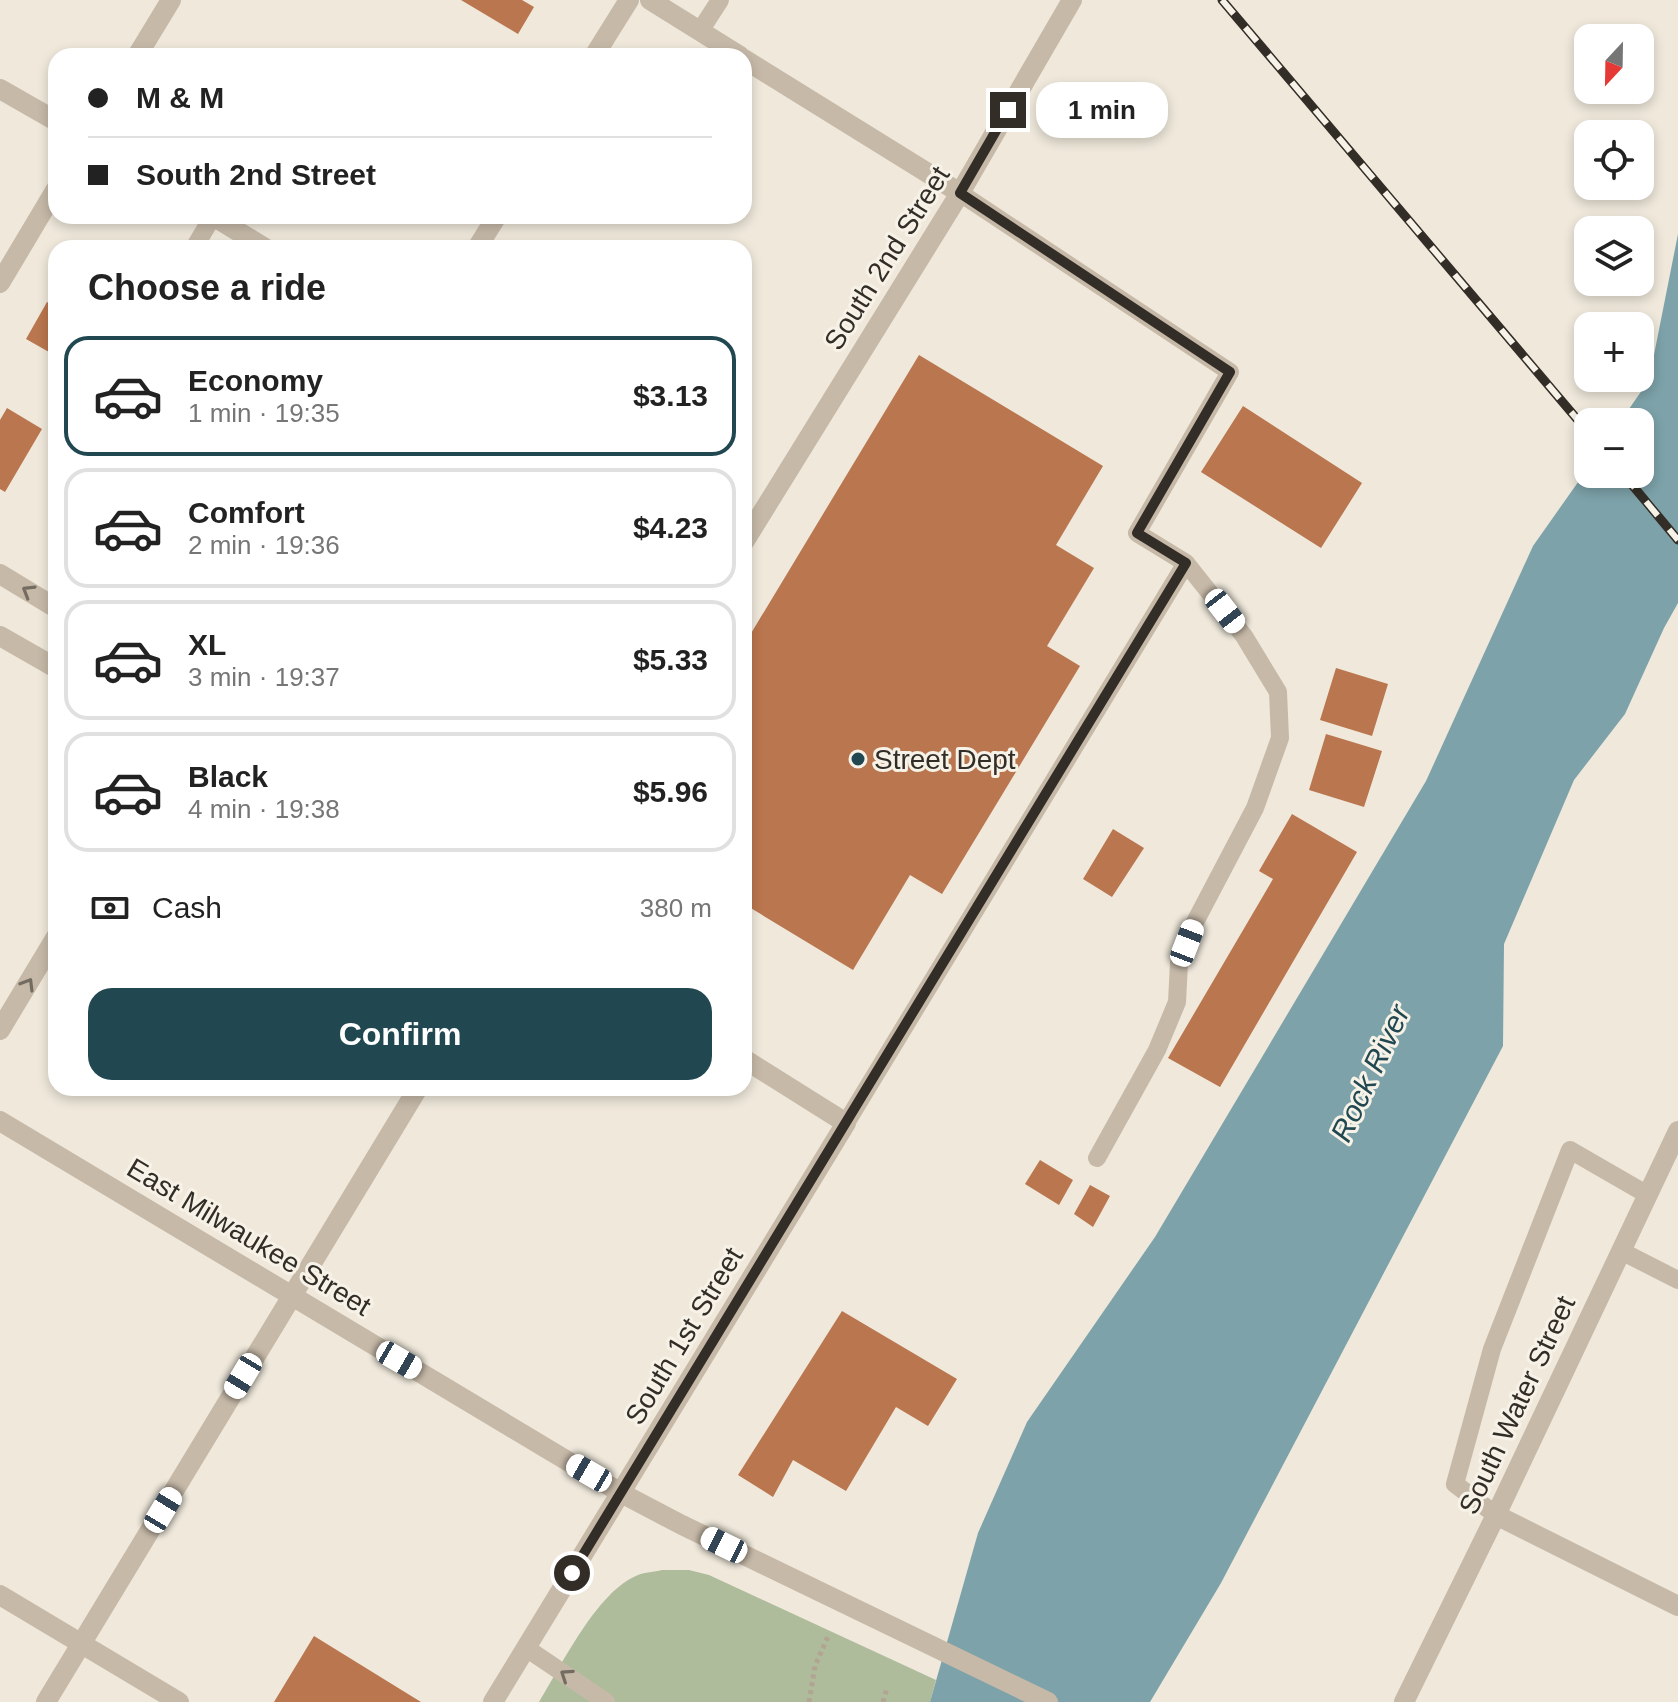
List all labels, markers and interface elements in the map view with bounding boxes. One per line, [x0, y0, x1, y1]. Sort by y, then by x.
north arrow [1574, 24, 1654, 104]
map controls [1574, 24, 1654, 488]
text: M & M [136, 81, 224, 114]
callout: 1 min [1036, 82, 1168, 138]
route end [990, 92, 1026, 128]
text: 1 min [1068, 95, 1136, 125]
button: locate [1574, 120, 1654, 200]
text: South 2nd Street [136, 158, 376, 191]
street label: South 2nd Street [818, 160, 956, 355]
button: layers [1574, 216, 1654, 296]
text: Choose a ride [88, 267, 326, 308]
button: + [1574, 312, 1654, 392]
icon: car [92, 360, 164, 432]
text: Economy [188, 364, 323, 397]
text: $3.13 [633, 379, 708, 412]
text: 1 min · 19:35 [188, 398, 340, 428]
button: − [1574, 408, 1654, 488]
icon: car [92, 492, 164, 564]
text: Comfort [188, 496, 305, 529]
text: $4.23 [633, 511, 708, 544]
text: 2 min · 19:36 [188, 530, 340, 560]
one-way arrow [22, 585, 37, 601]
car [1201, 585, 1249, 637]
icon: car [92, 624, 164, 696]
text: XL [188, 628, 226, 661]
text: $5.33 [633, 643, 708, 676]
text: 3 min · 19:37 [188, 662, 340, 692]
place label: Street Dept [874, 744, 1016, 775]
marker: Street Dept [849, 750, 867, 768]
icon: car [92, 756, 164, 828]
text: Black [188, 760, 268, 793]
text: $5.96 [633, 775, 708, 808]
text: 4 min · 19:38 [188, 794, 340, 824]
icon: cash [88, 886, 132, 930]
text: Cash [152, 891, 222, 924]
text: 380 m [640, 893, 712, 923]
car [1167, 916, 1207, 970]
one-way arrow [18, 978, 34, 993]
button: Confirm [88, 988, 712, 1080]
water label: Rock River [1324, 999, 1416, 1146]
street label: East Milwaukee Street [122, 1152, 377, 1322]
street label: South 1st Street [619, 1242, 749, 1430]
street label: South Water Street [1453, 1291, 1581, 1519]
car [372, 1338, 426, 1382]
car [220, 1349, 266, 1403]
car [562, 1451, 616, 1495]
car [140, 1483, 186, 1537]
car [697, 1524, 751, 1566]
route start [554, 1555, 590, 1591]
one-way arrow [561, 1670, 575, 1685]

